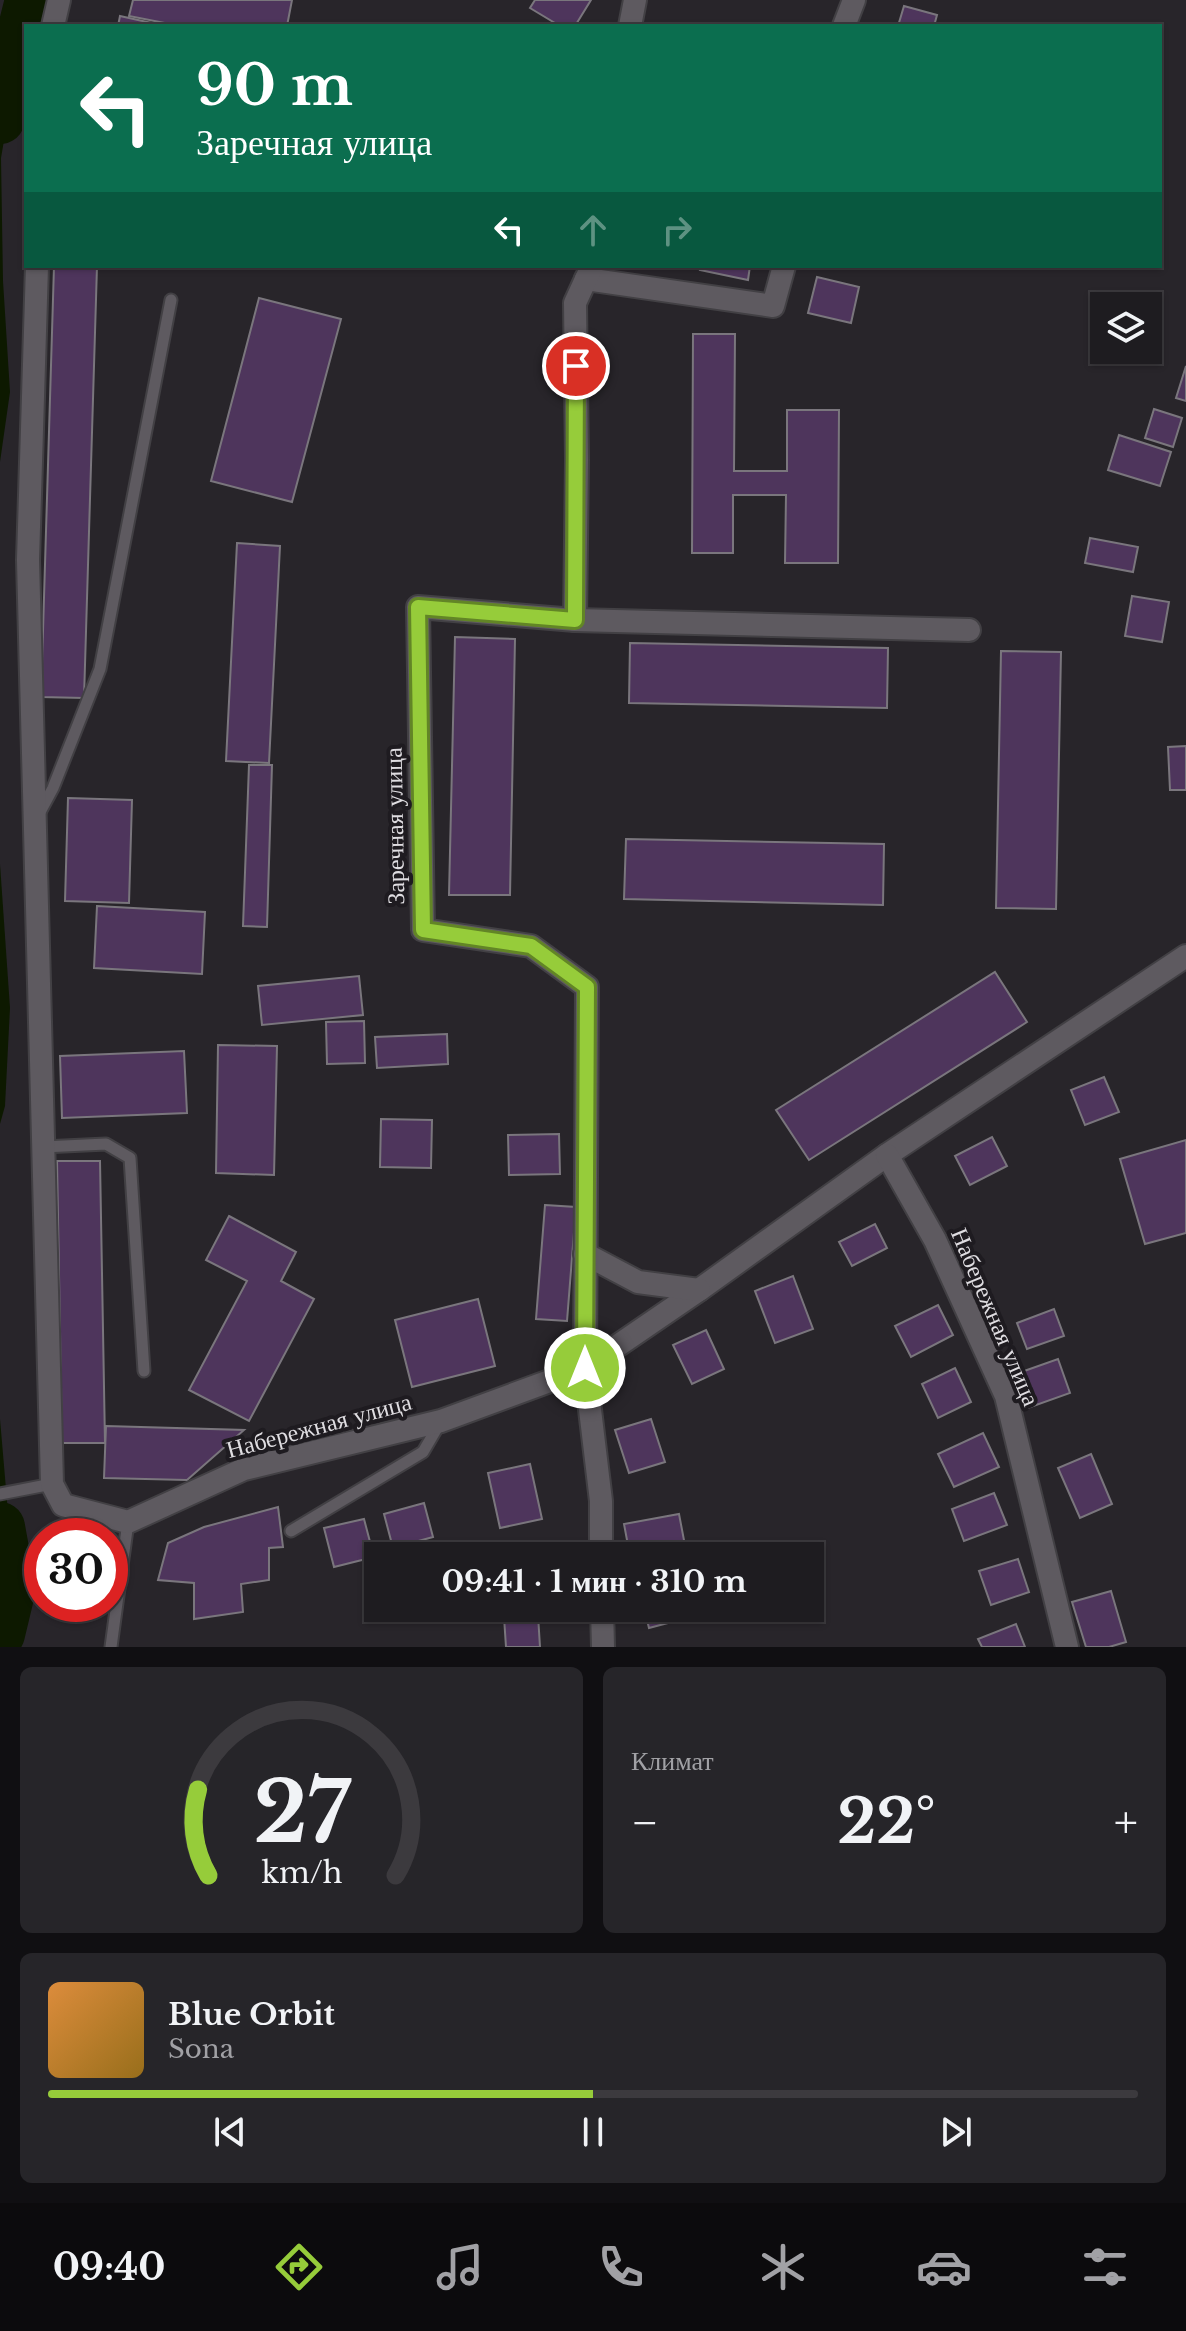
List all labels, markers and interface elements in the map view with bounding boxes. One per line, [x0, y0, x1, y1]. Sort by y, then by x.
text: 90 m [196, 51, 353, 120]
icon: left [64, 56, 168, 160]
text: Заречная улица [196, 120, 432, 165]
icon: left [487, 208, 531, 252]
icon: ahead [571, 208, 615, 252]
icon: right [655, 208, 699, 252]
map controls [1090, 292, 1162, 364]
button: layers [1090, 292, 1162, 364]
pin [542, 332, 610, 400]
icon: arrive [554, 344, 598, 388]
street label: Заречная улица [379, 747, 410, 905]
street label: Набережная улица [945, 1223, 1046, 1410]
position arrow [543, 1326, 627, 1410]
street label: Набережная улица [223, 1387, 415, 1464]
speed limit sign: 30 [24, 1518, 128, 1622]
text: 09:41 · 1 мин · 310 m [441, 1563, 747, 1600]
text: Климат [631, 1745, 714, 1777]
text: 27 [253, 1761, 351, 1864]
text: 22° [837, 1785, 935, 1859]
text: − [631, 1795, 659, 1850]
text: + [1114, 1795, 1138, 1850]
text: km/h [261, 1855, 342, 1891]
text: Blue Orbit [168, 1996, 335, 2033]
text: Sona [168, 2033, 234, 2065]
icon: previous [208, 2110, 252, 2154]
icon: pause [571, 2110, 615, 2154]
icon: next [934, 2110, 978, 2154]
icon: directions [271, 2239, 327, 2295]
icon: music [432, 2239, 488, 2295]
icon: phone [593, 2239, 649, 2295]
icon: climate [755, 2239, 811, 2295]
icon: car [916, 2239, 972, 2295]
icon: filters [1077, 2239, 1133, 2295]
text: 09:40 [53, 2245, 165, 2290]

